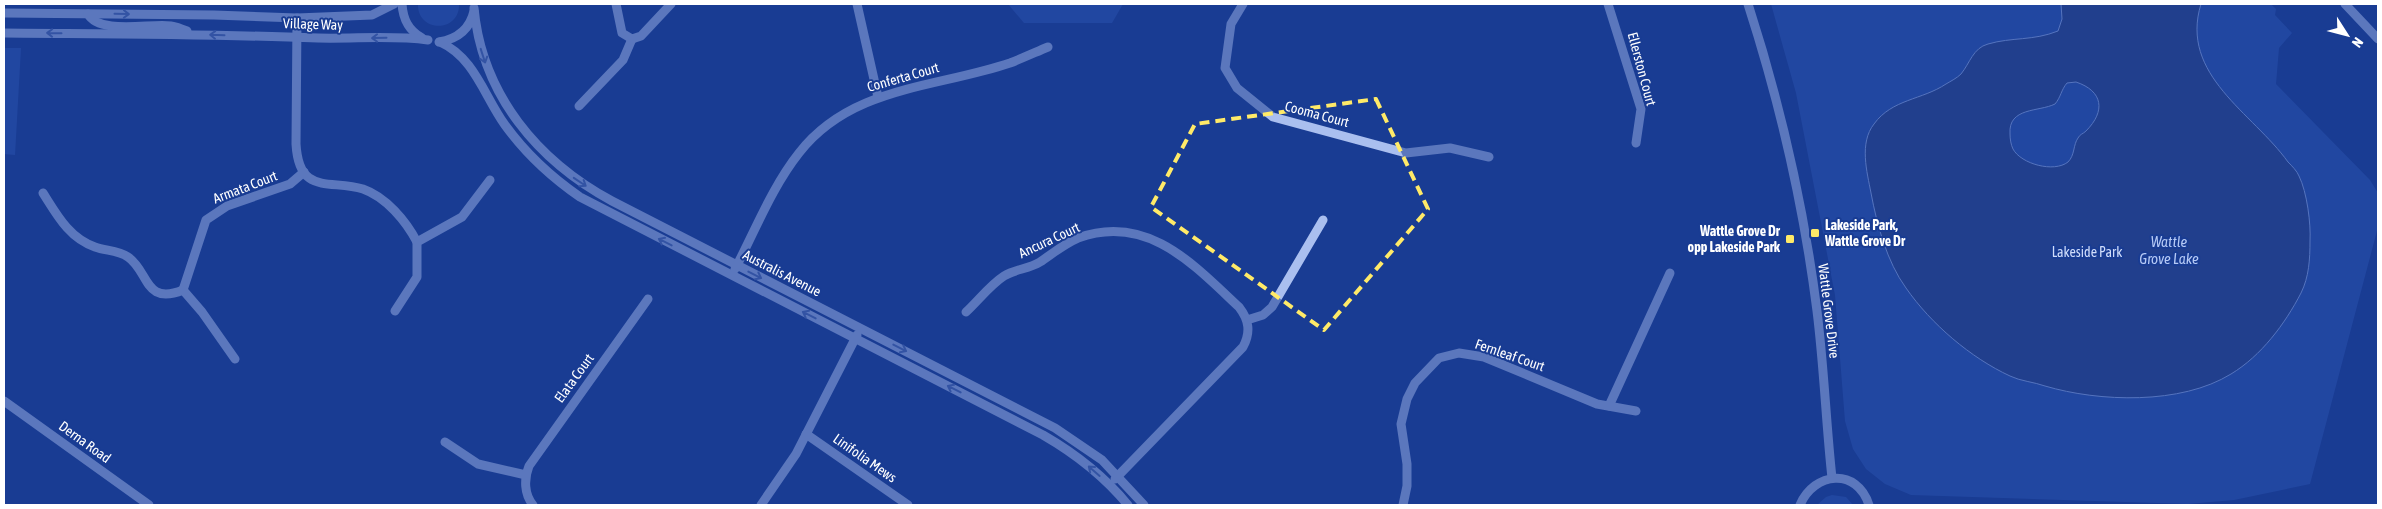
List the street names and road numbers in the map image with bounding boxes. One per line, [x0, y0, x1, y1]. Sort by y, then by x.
street label: Village Way [283, 15, 344, 33]
street label: Ellerston Court [1624, 30, 1660, 108]
street label: Conferta Court [865, 59, 941, 95]
street label: Cooma Court [1283, 98, 1351, 130]
street label: Armata Court [211, 167, 279, 207]
street label: Ancura Court [1016, 219, 1082, 261]
street label: Australis Avenue [740, 246, 824, 300]
street label: Wattle Grove Drive [1815, 263, 1843, 359]
street label: Fernleaf Court [1473, 336, 1547, 374]
street label: Elata Court [551, 351, 597, 405]
street label: Derna Road [56, 418, 114, 466]
street label: Linifolia Mews [830, 430, 900, 486]

